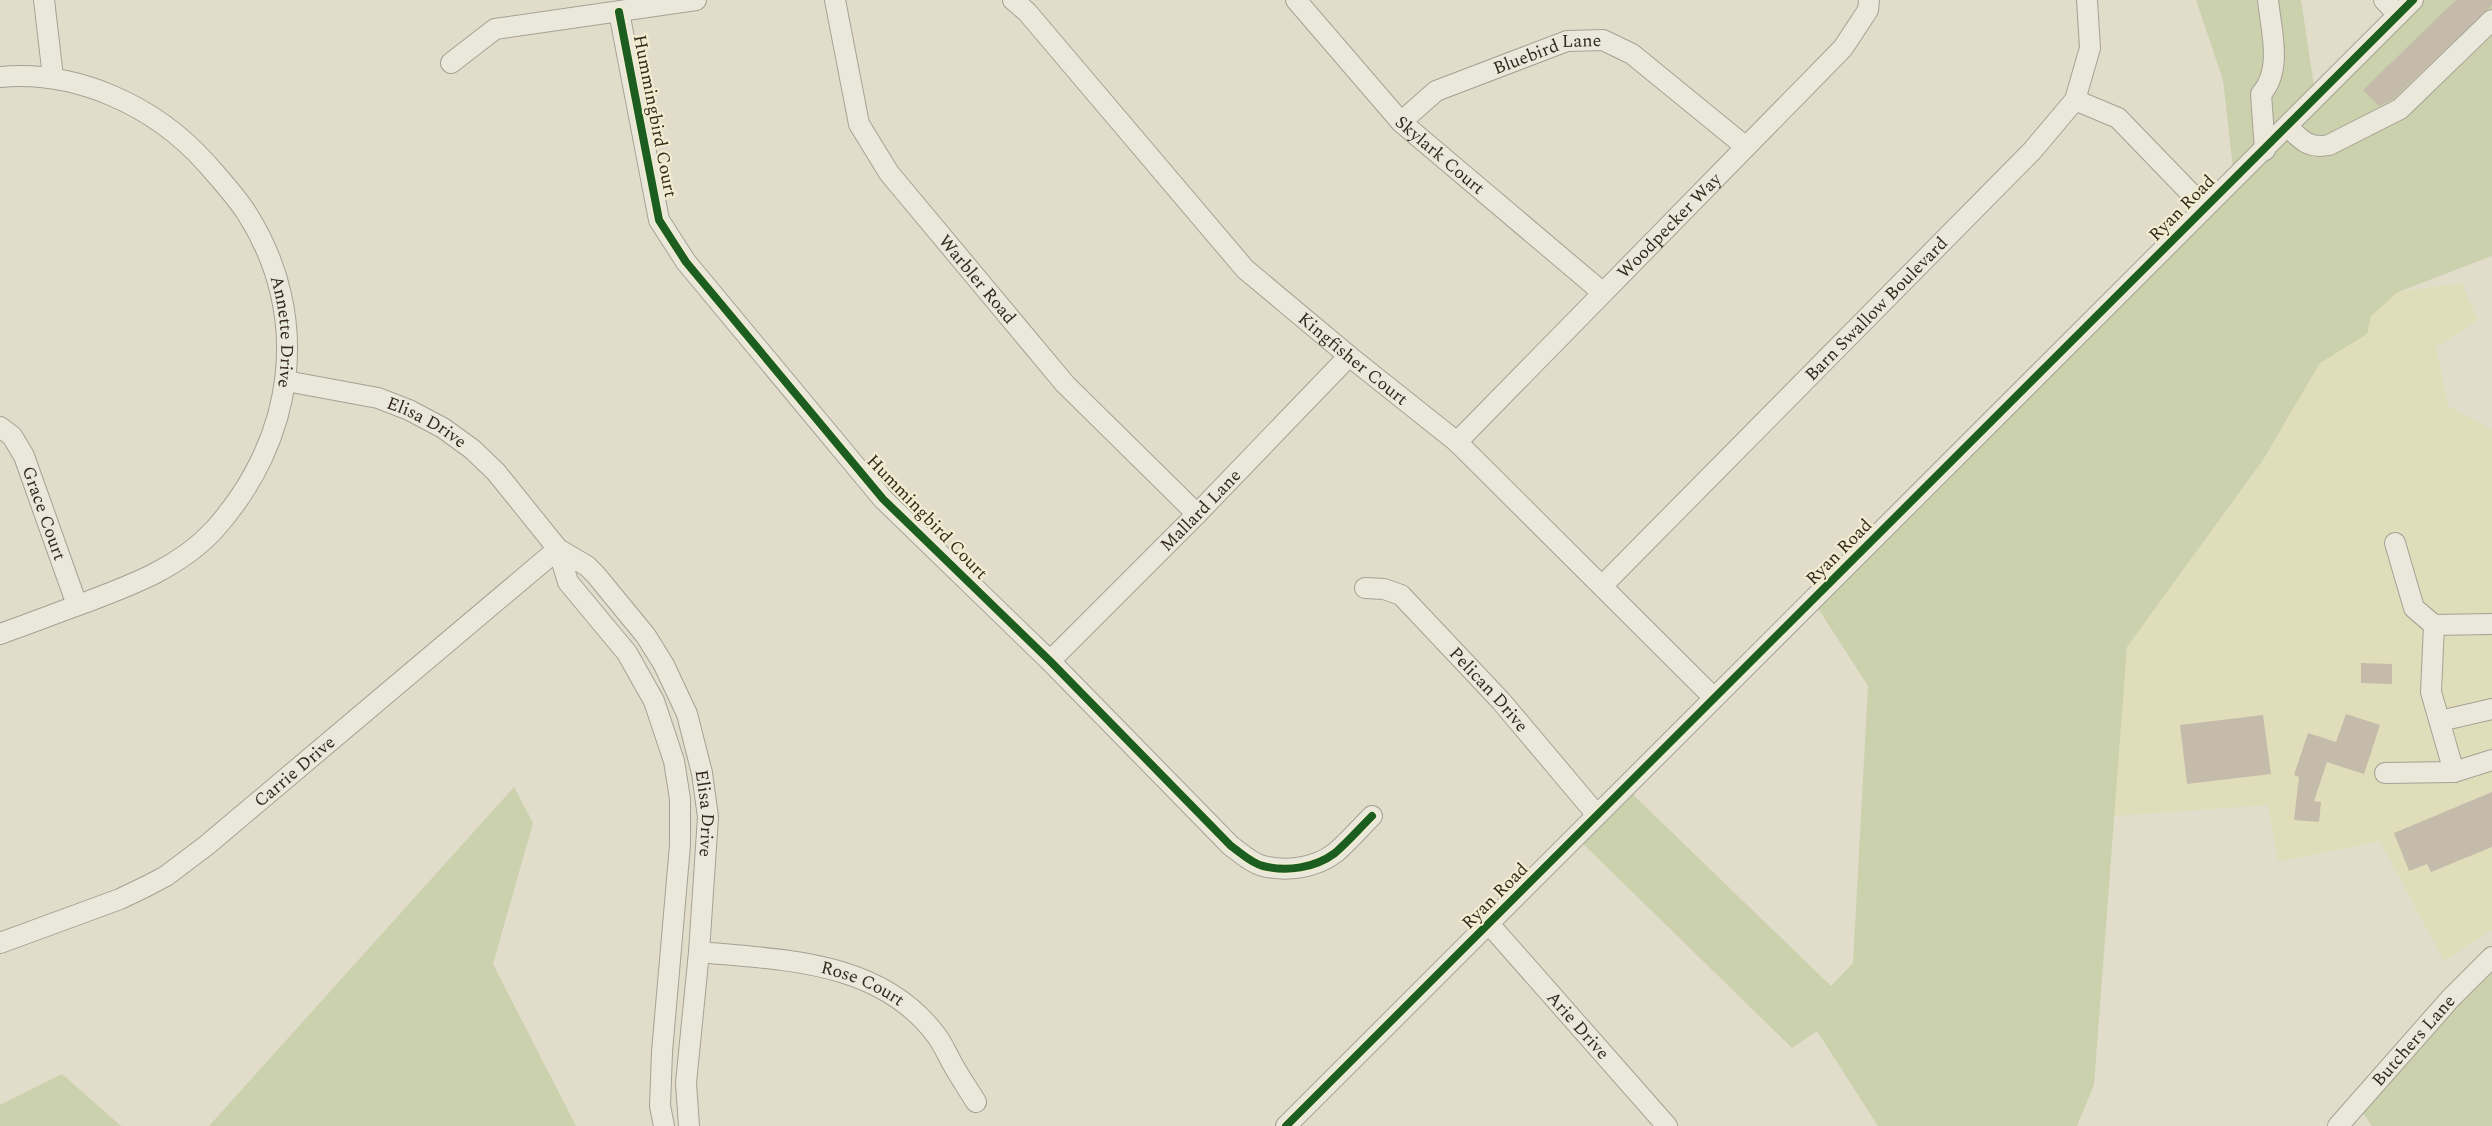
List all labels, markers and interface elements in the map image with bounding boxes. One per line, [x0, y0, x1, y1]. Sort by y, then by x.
street label: Bluebird Lane [1489, 27, 1602, 82]
street label: Hummingbird Court [626, 32, 684, 200]
street label: Skylark Court [1389, 109, 1491, 201]
street label: Woodpecker Way [1611, 165, 1728, 285]
street label: Ryan Road [2142, 168, 2222, 248]
street label: Warbler Road [932, 228, 1023, 330]
street label: Barn Swallow Boulevard [1798, 230, 1954, 387]
street label: Annette Drive [263, 272, 301, 390]
street label: Kingfisher Court [1292, 305, 1414, 412]
street label: Elisa Drive [383, 389, 473, 455]
street label: Hummingbird Court [860, 448, 994, 586]
street label: Grace Court [15, 462, 74, 564]
street label: Mallard Lane [1153, 463, 1247, 558]
street label: Ryan Road [1799, 512, 1879, 592]
street label: Pelican Drive [1443, 641, 1535, 738]
street label: Carrie Drive [248, 729, 341, 814]
street label: Elisa Drive [688, 768, 722, 858]
street label: Ryan Road [1455, 856, 1535, 936]
street label: Rose Court [818, 954, 911, 1013]
street label: Arie Drive [1540, 985, 1616, 1066]
street label: Butchers Lane [2365, 988, 2462, 1093]

